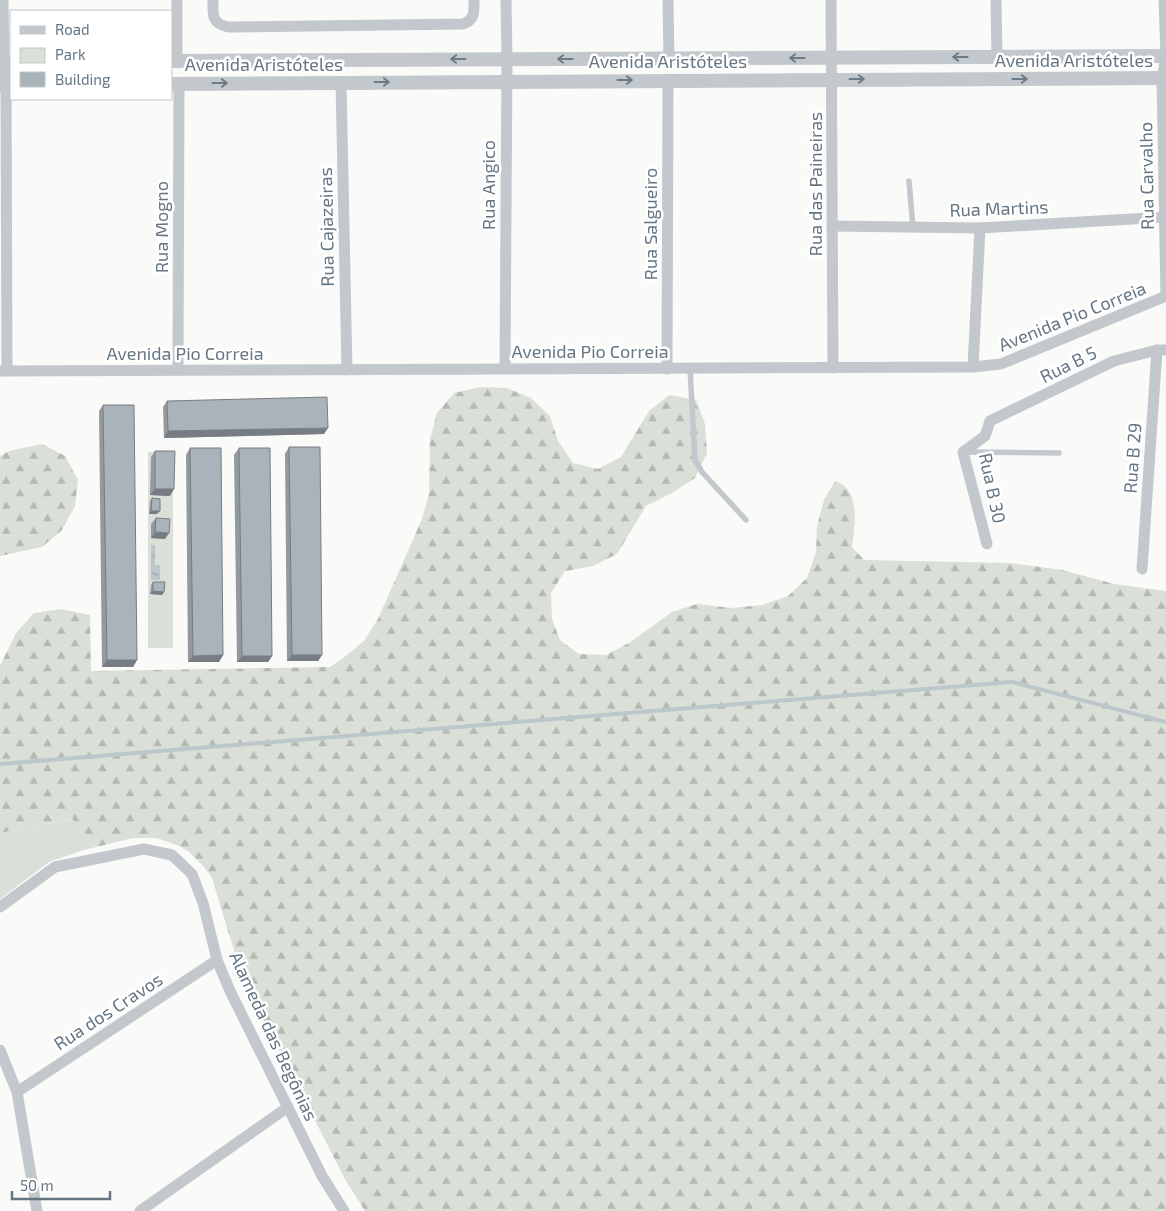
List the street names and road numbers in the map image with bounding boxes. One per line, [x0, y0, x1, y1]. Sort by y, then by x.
street label: Avenida Aristóteles [995, 49, 1153, 71]
street label: Avenida Aristóteles [589, 50, 747, 72]
street label: Avenida Aristóteles [185, 53, 343, 75]
street label: Rua das Paineiras [804, 112, 826, 256]
street label: Rua Carvalho [1134, 122, 1158, 230]
street label: Rua Angico [477, 140, 499, 230]
street label: Rua Cajazeiras [314, 167, 338, 287]
street label: Rua Salgueiro [639, 168, 661, 280]
street label: Rua Mogno [150, 181, 172, 273]
street label: Rua Martins [949, 195, 1049, 221]
street label: Avenida Pio Correia [995, 276, 1149, 356]
street label: Avenida Pio Correia [511, 340, 669, 362]
street label: Rua B 5 [1036, 341, 1100, 387]
street label: Avenida Pio Correia [106, 342, 264, 364]
street label: Rua B 29 [1119, 422, 1145, 494]
street label: Rua B 30 [975, 451, 1011, 525]
street label: Alameda das Begônias [225, 948, 323, 1124]
street label: Rua dos Cravos [50, 968, 166, 1054]

